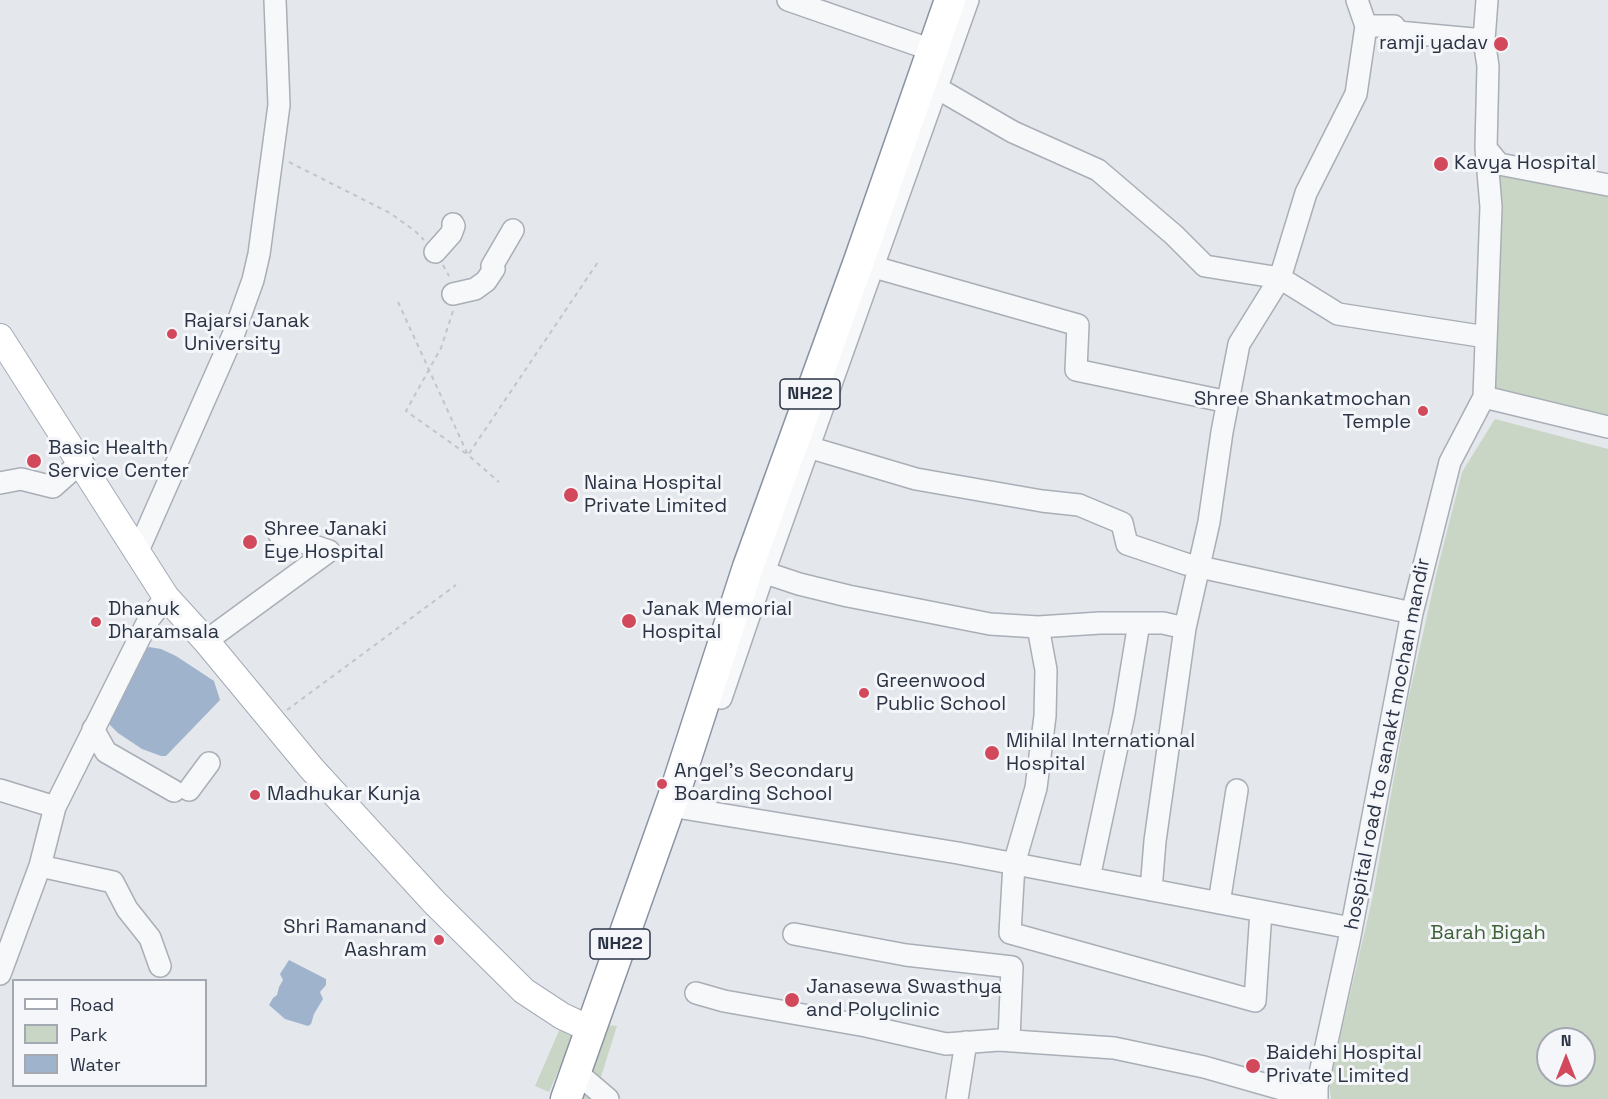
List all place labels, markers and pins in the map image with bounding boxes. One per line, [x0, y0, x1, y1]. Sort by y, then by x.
place label: ramji yadav [1379, 32, 1488, 56]
marker: ramji yadav [1492, 35, 1510, 53]
place label: Kavya Hospital [1454, 152, 1596, 176]
marker: Kavya Hospital [1432, 155, 1450, 173]
place label: Rajarsi Janak University [184, 310, 310, 357]
marker: Rajarsi Janak University [165, 327, 179, 341]
place label: Shree Shankatmochan Temple [1194, 388, 1411, 435]
marker: Shree Shankatmochan Temple [1416, 404, 1430, 418]
place label: Basic Health Service Center [48, 437, 189, 484]
marker: Basic Health Service Center [25, 452, 43, 470]
place label: Naina Hospital Private Limited [584, 472, 727, 519]
marker: Naina Hospital Private Limited [562, 486, 580, 504]
place label: Shree Janaki Eye Hospital [264, 518, 387, 565]
marker: Shree Janaki Eye Hospital [241, 533, 259, 551]
place label: Dhanuk Dharamsala [108, 598, 219, 645]
place label: Janak Memorial Hospital [642, 598, 792, 645]
marker: Janak Memorial Hospital [620, 612, 638, 630]
marker: Dhanuk Dharamsala [89, 615, 103, 629]
place label: Greenwood Public School [876, 670, 1006, 717]
marker: Greenwood Public School [857, 686, 871, 700]
place label: Mihilal International Hospital [1006, 730, 1195, 777]
marker: Mihilal International Hospital [983, 744, 1001, 762]
place label: Angel's Secondary Boarding School [674, 760, 854, 807]
marker: Angel's Secondary Boarding School [655, 777, 669, 791]
place label: Madhukar Kunja [267, 783, 420, 807]
marker: Madhukar Kunja [248, 788, 262, 802]
place label: Shri Ramanand Aashram [283, 916, 427, 963]
marker: Shri Ramanand Aashram [432, 933, 446, 947]
place label: Janasewa Swasthya and Polyclinic [806, 976, 1002, 1023]
marker: Janasewa Swasthya and Polyclinic [783, 991, 801, 1009]
place label: Baidehi Hospital Private Limited [1266, 1042, 1422, 1089]
marker: Baidehi Hospital Private Limited [1244, 1057, 1262, 1075]

